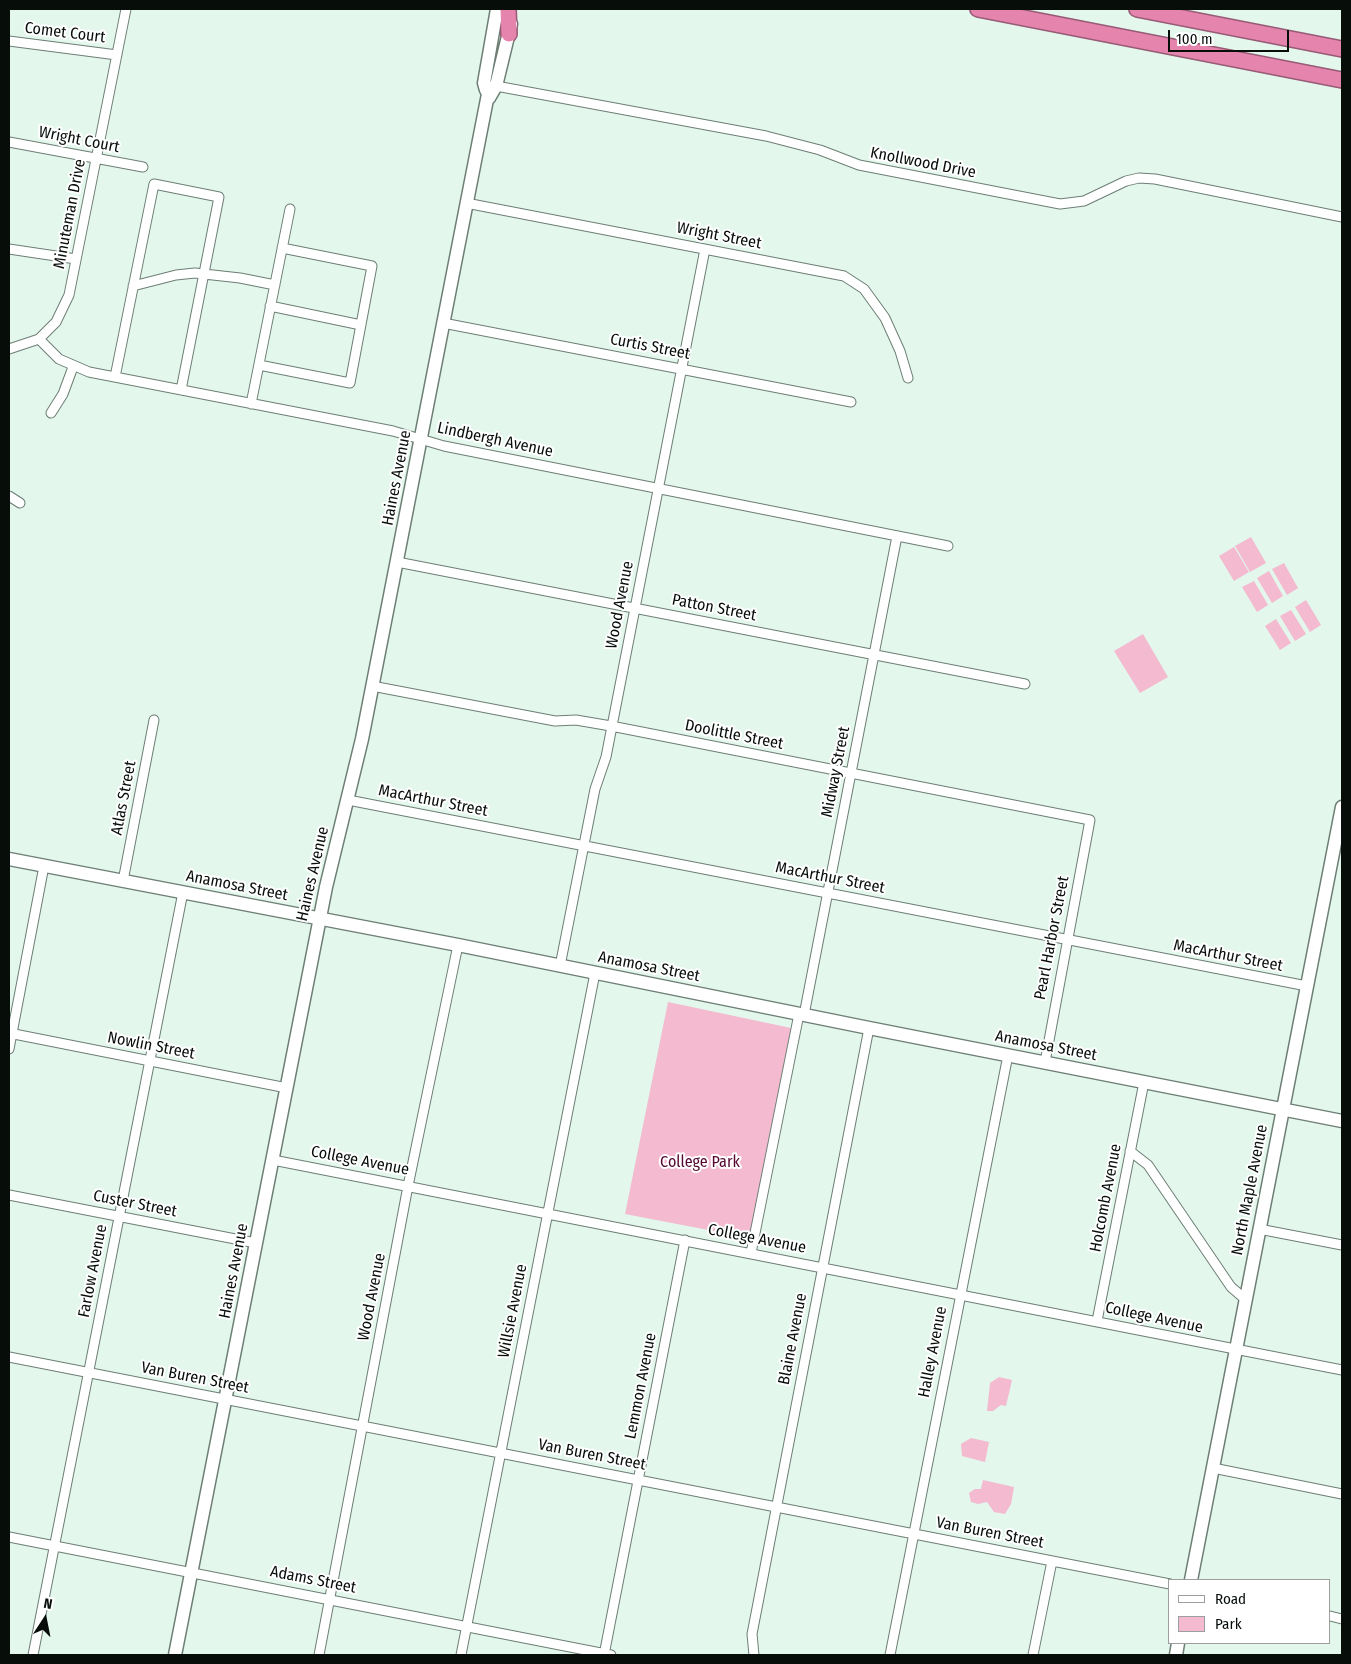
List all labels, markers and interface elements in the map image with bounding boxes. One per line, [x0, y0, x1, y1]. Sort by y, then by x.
street label: Comet Court [24, 19, 106, 47]
scale bar [1171, 20, 1292, 52]
text: 100 m [1176, 30, 1213, 48]
street label: Wright Court [37, 123, 121, 157]
street label: Knollwood Drive [869, 143, 977, 183]
street label: Minuteman Drive [50, 158, 90, 270]
street label: Wright Street [675, 218, 763, 254]
street label: Curtis Street [608, 330, 692, 364]
street label: Lindbergh Avenue [435, 418, 555, 462]
street label: Haines Avenue [378, 429, 416, 527]
street label: Wood Avenue [602, 559, 638, 651]
street label: Patton Street [670, 590, 758, 626]
street label: Doolittle Street [683, 716, 785, 754]
street label: Midway Street [818, 725, 854, 819]
street label: Atlas Street [107, 759, 141, 837]
street label: MacArthur Street [377, 781, 489, 821]
street label: Haines Avenue [293, 825, 333, 923]
street label: MacArthur Street [774, 858, 886, 898]
street label: Anamosa Street [185, 867, 289, 905]
street label: Pearl Harbor Street [1031, 874, 1073, 1002]
street label: MacArthur Street [1172, 936, 1284, 976]
street label: Anamosa Street [597, 948, 701, 986]
street label: Anamosa Street [994, 1027, 1098, 1065]
street label: Nowlin Street [106, 1028, 196, 1064]
street label: North Maple Avenue [1228, 1123, 1272, 1257]
street label: College Avenue [309, 1142, 411, 1180]
street label: Holcomb Avenue [1086, 1142, 1126, 1254]
park label: College Park [660, 1153, 740, 1173]
street label: Custer Street [92, 1187, 178, 1221]
street label: College Avenue [706, 1220, 808, 1258]
street label: Haines Avenue [215, 1222, 253, 1320]
street label: Farlow Avenue [75, 1223, 111, 1319]
street label: Wood Avenue [354, 1251, 390, 1343]
street label: Willsie Avenue [495, 1263, 531, 1359]
street label: Blaine Avenue [775, 1292, 811, 1386]
street label: College Avenue [1103, 1298, 1205, 1338]
street label: Halley Avenue [915, 1305, 951, 1399]
street label: Lemmon Avenue [621, 1331, 661, 1441]
street label: Van Buren Street [140, 1358, 250, 1398]
street label: Van Buren Street [537, 1435, 647, 1475]
street label: Van Buren Street [935, 1513, 1045, 1553]
street label: Adams Street [268, 1562, 358, 1598]
legend [1168, 1579, 1331, 1644]
text: Road [1215, 1590, 1246, 1608]
north arrow [20, 1594, 70, 1644]
text: N [42, 1595, 54, 1613]
text: Park [1215, 1615, 1242, 1633]

